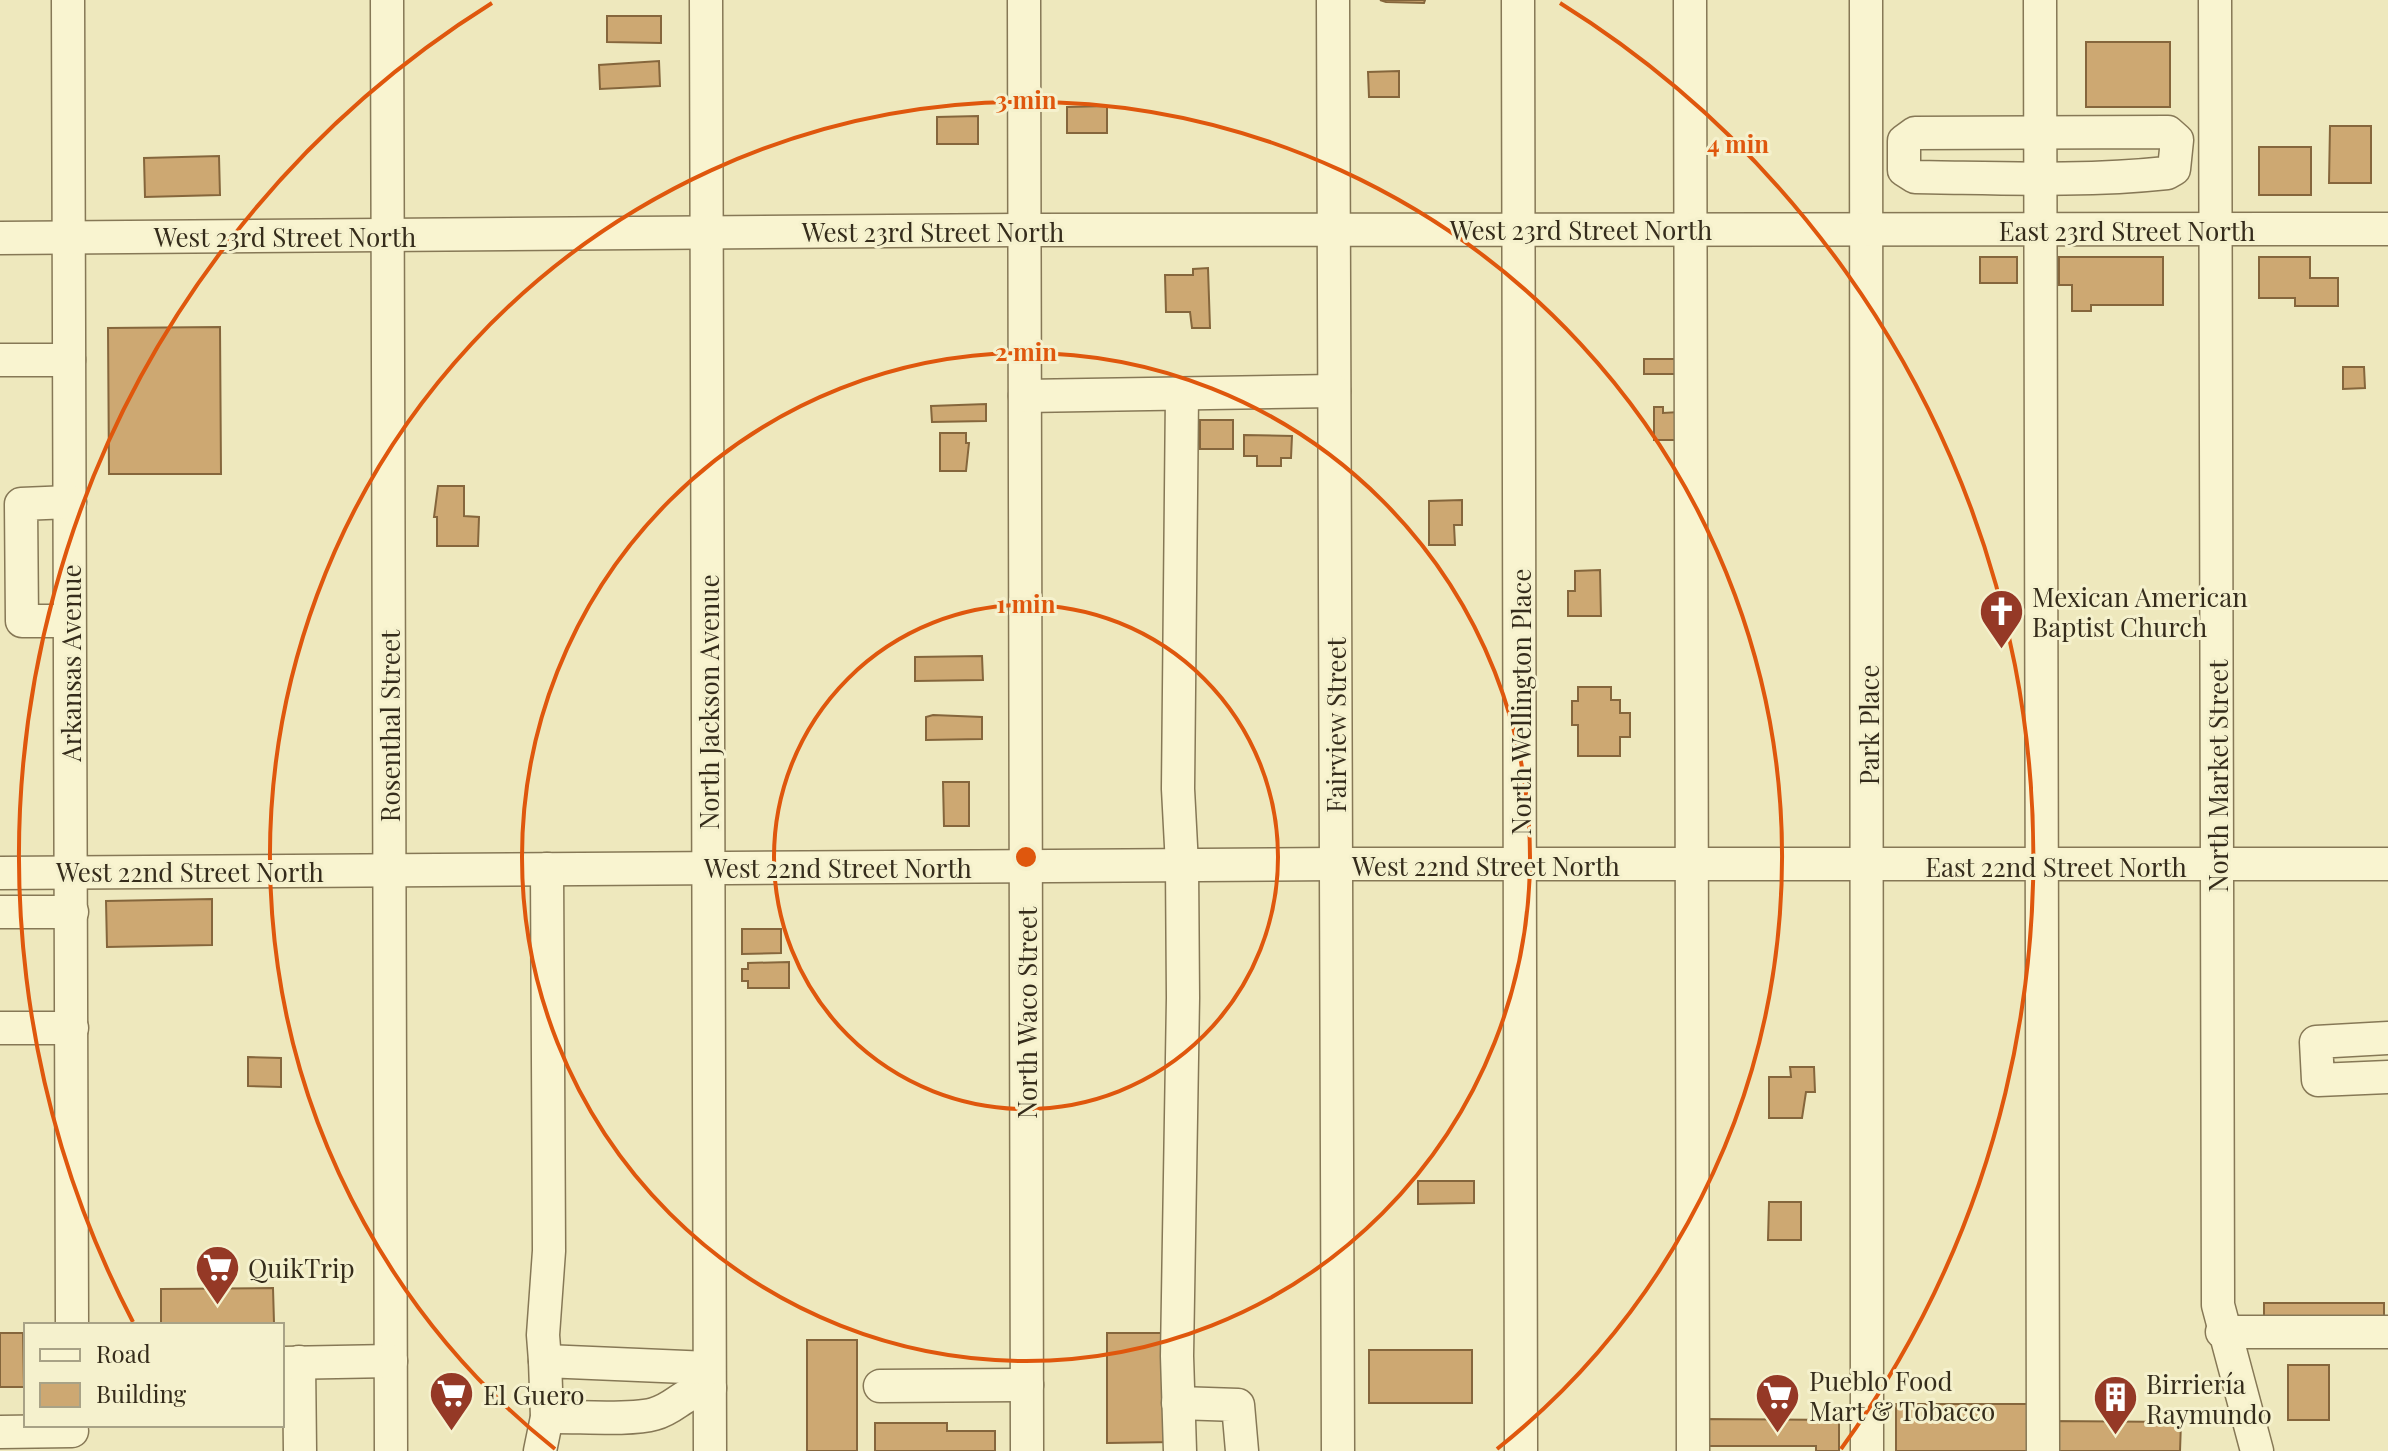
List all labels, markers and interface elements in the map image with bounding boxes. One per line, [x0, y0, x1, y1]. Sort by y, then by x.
text: 3 min [995, 83, 1057, 115]
text: 4 min [1707, 127, 1769, 159]
street label: West 23rd Street North [1449, 212, 1712, 247]
street label: East 23rd Street North [1999, 213, 2255, 248]
street label: West 23rd Street North [801, 214, 1064, 249]
street label: West 23rd Street North [153, 219, 416, 254]
text: 2 min [995, 335, 1057, 367]
street label: Arkansas Avenue [53, 564, 88, 763]
street label: North Wellington Place [1503, 569, 1538, 835]
street label: North Jackson Avenue [691, 574, 726, 830]
place label: Mexican American Baptist Church [2032, 579, 2248, 644]
text: 1 min [997, 587, 1056, 619]
church icon: Mexican American Baptist Church [1977, 587, 2025, 650]
street label: Rosenthal Street [372, 629, 407, 822]
street label: Fairview Street [1318, 636, 1353, 813]
street label: North Market Street [2200, 659, 2235, 892]
street label: Park Place [1851, 665, 1886, 785]
centre of rings [1012, 843, 1040, 871]
street label: West 22nd Street North [1351, 848, 1620, 883]
street label: East 22nd Street North [1925, 849, 2187, 884]
street label: West 22nd Street North [703, 850, 972, 885]
street label: West 22nd Street North [55, 854, 324, 889]
street label: North Waco Street [1009, 906, 1044, 1119]
supermarket icon: QuikTrip [193, 1243, 241, 1306]
place label: QuikTrip [248, 1250, 355, 1285]
legend [24, 1323, 284, 1427]
text: Road [96, 1337, 151, 1369]
place label: Pueblo Food Mart & Tobacco [1809, 1363, 1995, 1428]
place label: Birriería Raymundo [2146, 1366, 2272, 1431]
supermarket icon: El Guero [428, 1370, 476, 1433]
supermarket icon: Pueblo Food Mart & Tobacco [1754, 1371, 1802, 1434]
building icon: Birriería Raymundo [2091, 1374, 2139, 1437]
text: Building [96, 1377, 187, 1409]
place label: El Guero [483, 1377, 585, 1412]

